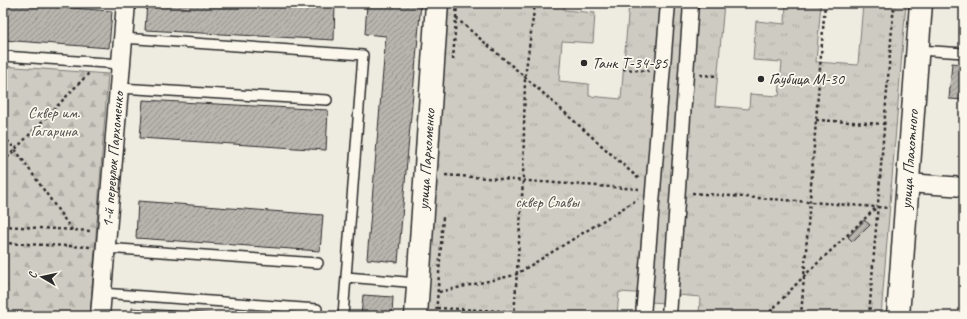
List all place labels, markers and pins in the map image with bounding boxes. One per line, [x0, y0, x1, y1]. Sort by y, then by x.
place label: Танк Т-34-85 [592, 53, 669, 73]
marker: Танк Т-34-85 [579, 58, 589, 68]
place label: Гаубица М-30 [769, 69, 846, 89]
marker: Гаубица М-30 [756, 74, 766, 84]

